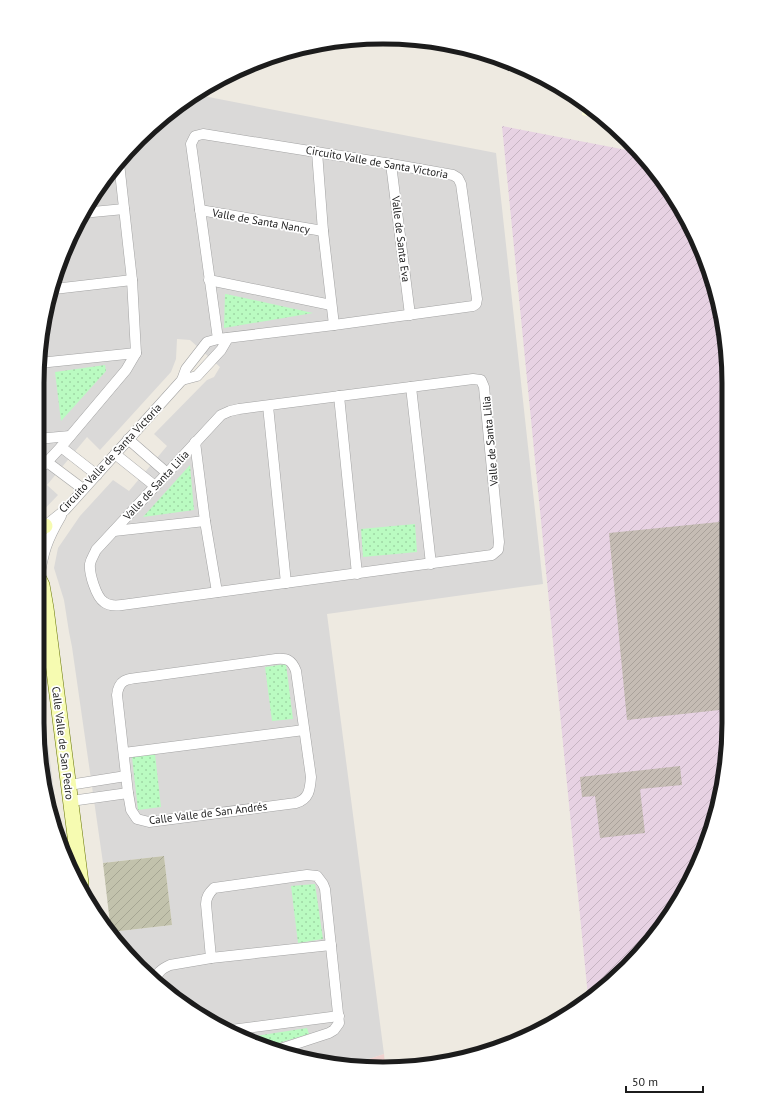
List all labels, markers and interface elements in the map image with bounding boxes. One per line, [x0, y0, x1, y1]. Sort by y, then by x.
street label: Circuito Valle de Santa Victoria [305, 143, 449, 181]
street label: Valle de Santa Eva [389, 194, 413, 283]
street label: Valle de Santa Nancy [210, 205, 312, 237]
street label: Valle de Santa Lilia [479, 395, 501, 488]
street label: Circuito Valle de Santa Victoria [56, 400, 164, 516]
street label: Valle de Santa Lilia [119, 447, 192, 524]
street label: Calle Valle de San Pedro [49, 686, 77, 800]
street label: Calle Valle de San Andrés [148, 799, 268, 827]
scale bar [626, 1068, 703, 1094]
text: 50 m [632, 1074, 658, 1089]

